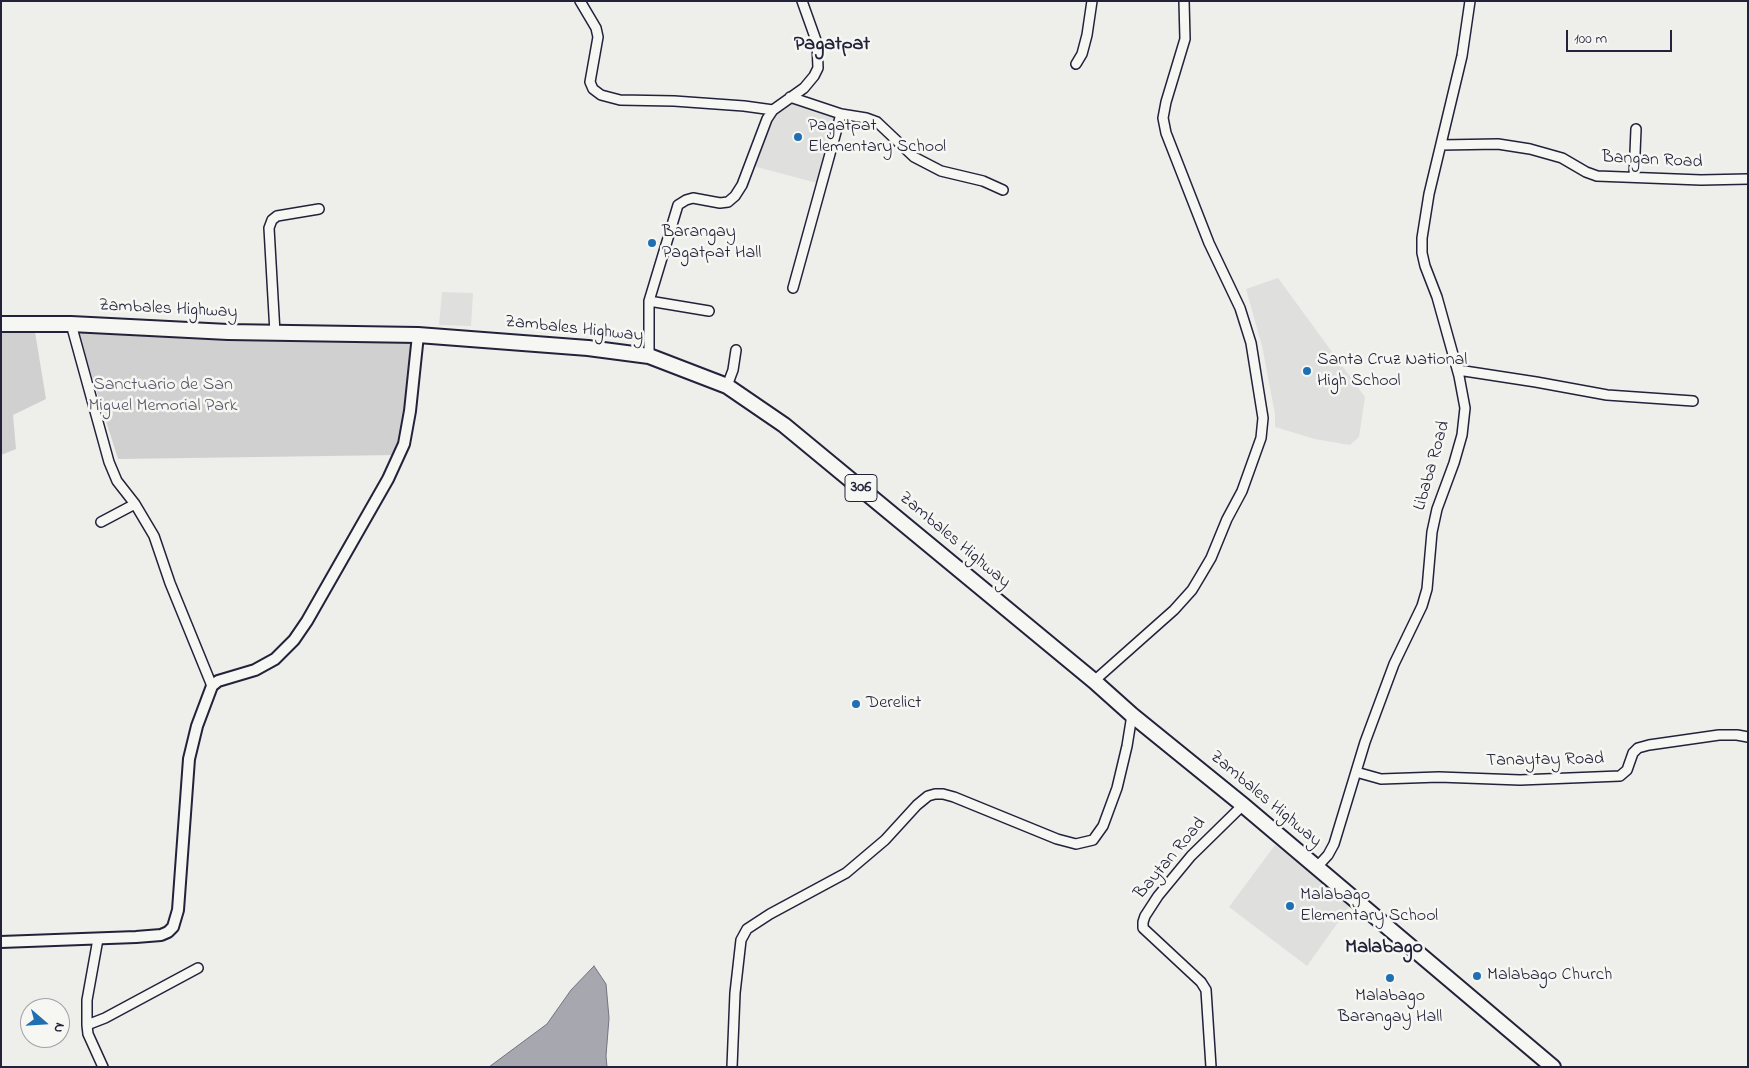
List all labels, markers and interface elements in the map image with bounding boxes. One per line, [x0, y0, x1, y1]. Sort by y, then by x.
scale bar [1569, 20, 1675, 52]
text: 100 m [1574, 28, 1607, 50]
district label: Pagatpat [794, 34, 870, 58]
place label: Pagatpat Elementary School [808, 116, 946, 158]
marker: Pagatpat Elementary School [792, 131, 804, 143]
street label: Bangan Road [1601, 148, 1703, 174]
place label: Barangay Pagatpat Hall [662, 222, 761, 264]
marker: Barangay Pagatpat Hall [646, 237, 658, 249]
street label: Zambales Highway [98, 296, 238, 324]
street label: Zambales Highway [504, 312, 644, 348]
place label: Santa Cruz National High School [1317, 350, 1467, 392]
marker: Santa Cruz National High School [1301, 365, 1313, 377]
park label: Sanctuario de San Miguel Memorial Park [88, 375, 238, 418]
street label: Libaba Road [1410, 419, 1456, 513]
road number: 306 [845, 474, 877, 502]
street label: Zambales Highway [894, 488, 1014, 594]
place label: Derelict [866, 693, 921, 715]
marker: Derelict [850, 698, 862, 710]
street label: Zambales Highway [1205, 747, 1325, 853]
street label: Tanaytay Road [1486, 749, 1604, 773]
street label: Baytan Road [1131, 814, 1211, 904]
place label: Malabago Elementary School [1300, 885, 1438, 928]
marker: Malabago Elementary School [1284, 900, 1296, 912]
district label: Malabago [1345, 937, 1423, 961]
place label: Malabago Church [1487, 965, 1612, 987]
marker: Malabago Church [1471, 970, 1483, 982]
marker: Malabago Barangay Hall [1384, 972, 1396, 984]
place label: Malabago Barangay Hall [1338, 986, 1442, 1028]
north arrow [20, 998, 70, 1048]
text: N [47, 1020, 70, 1036]

